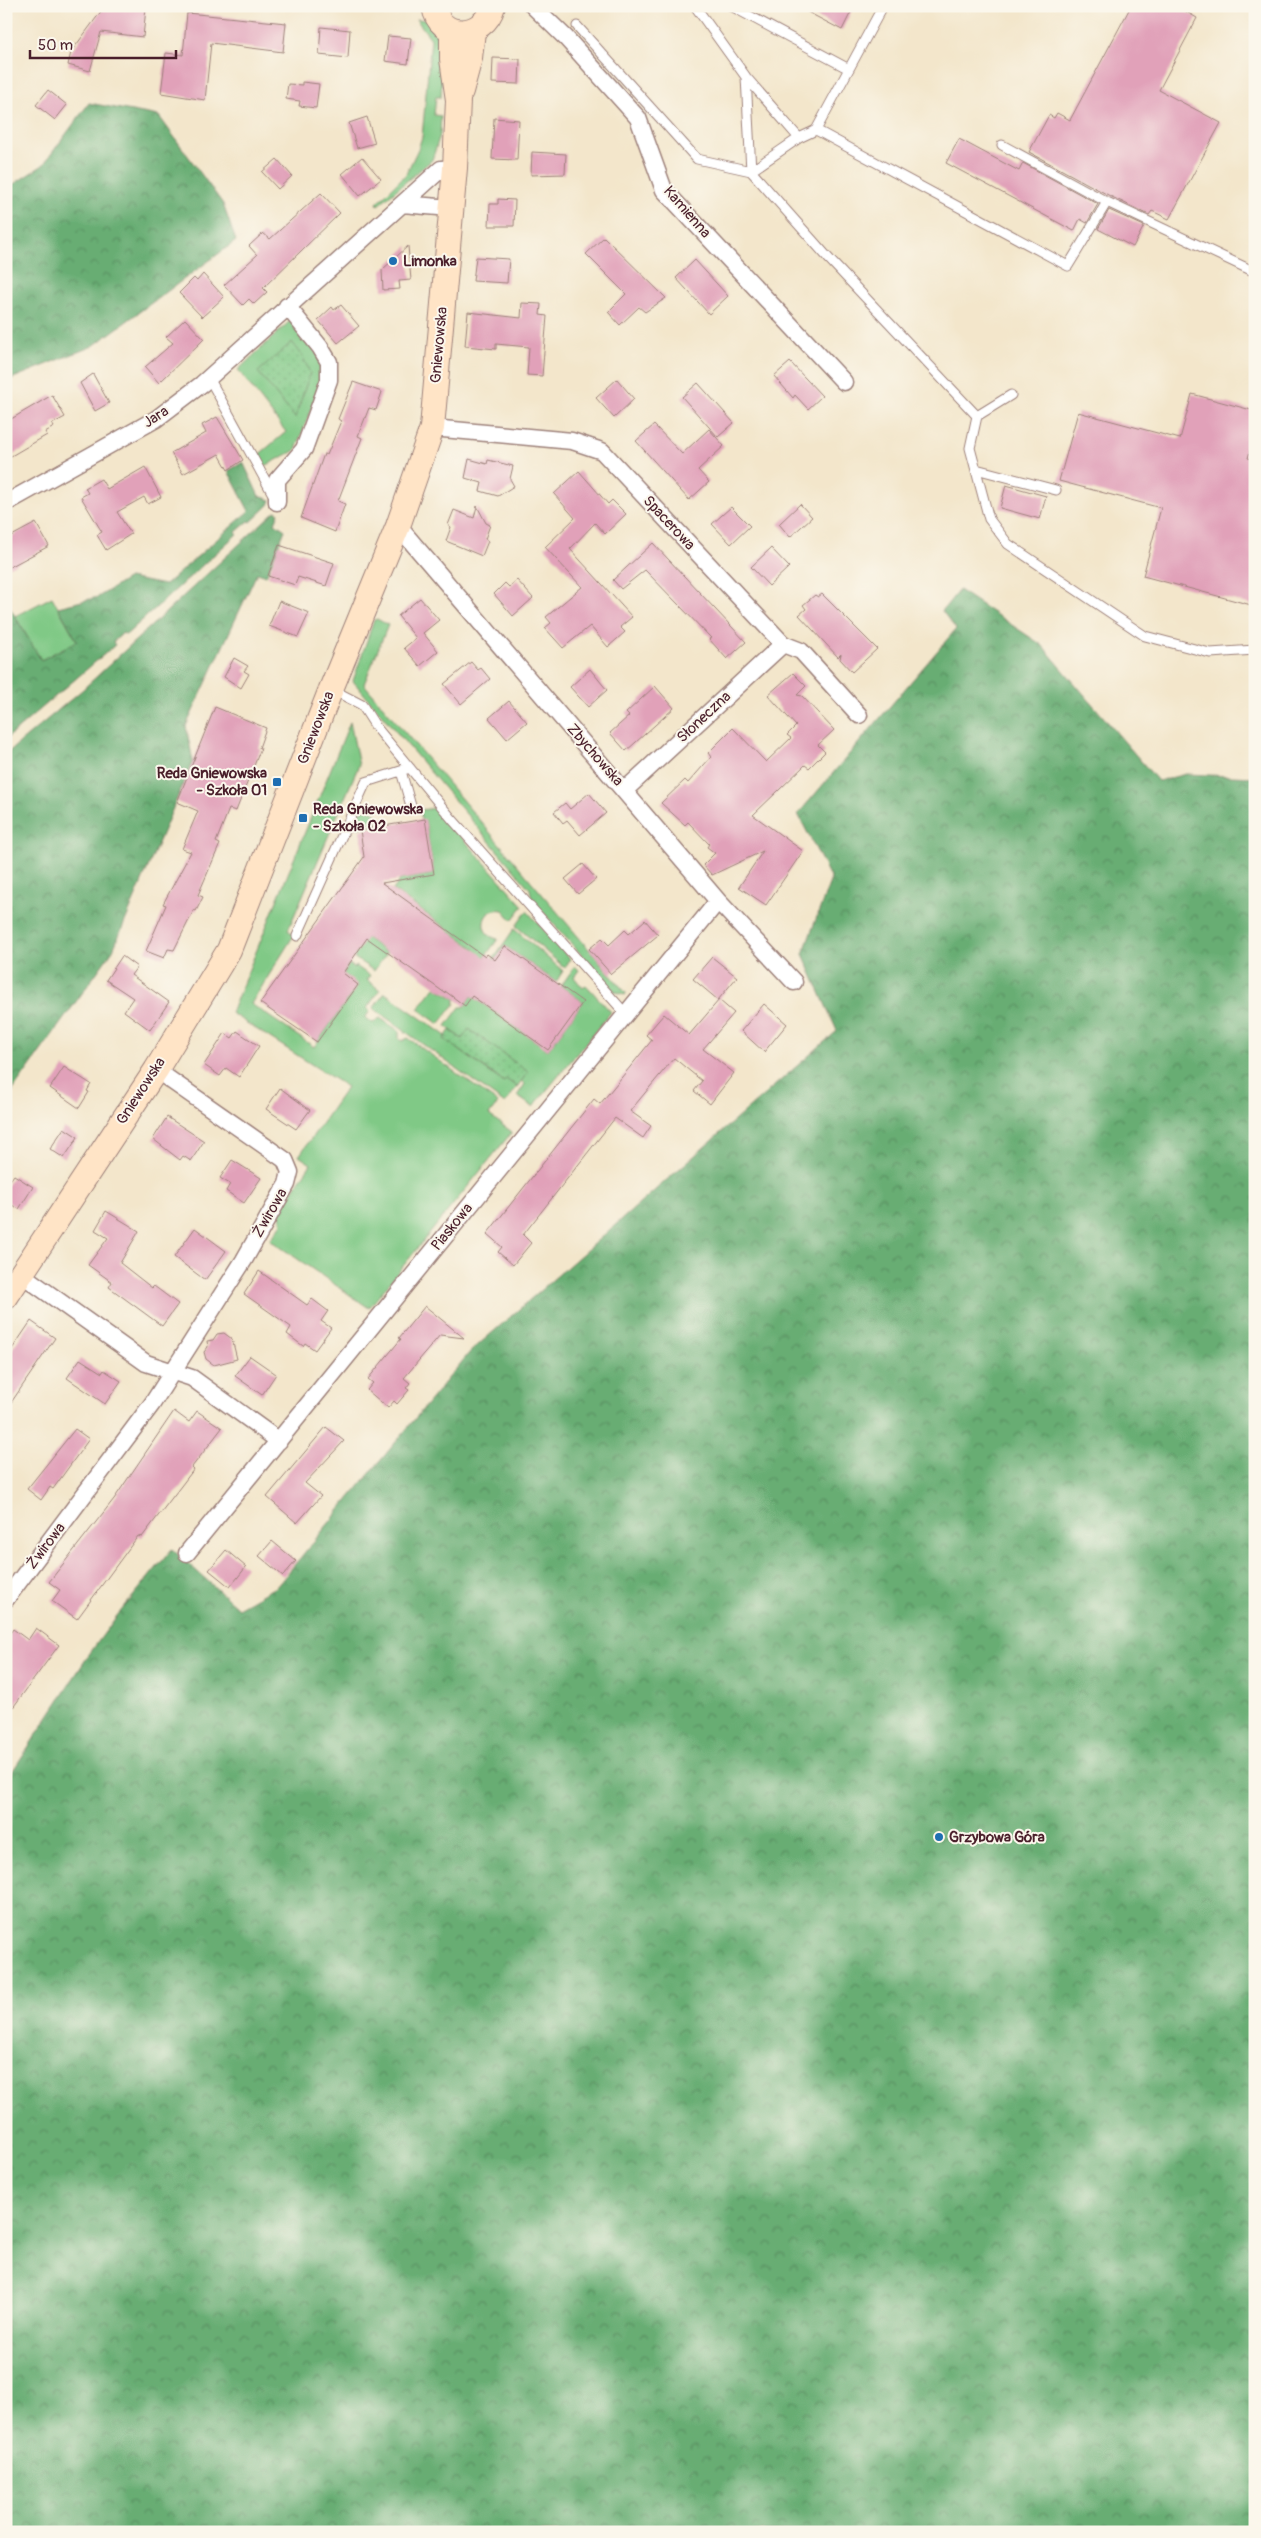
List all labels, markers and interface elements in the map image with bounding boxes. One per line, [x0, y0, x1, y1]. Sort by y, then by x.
scale bar [30, 28, 176, 60]
text: 50 m [38, 36, 73, 55]
street label: Kamienna [659, 182, 715, 242]
place label: Limonka [403, 252, 457, 271]
marker: Limonka [387, 255, 399, 267]
street label: Gniewowska [426, 306, 452, 384]
street label: Jara [140, 402, 172, 432]
street label: Spacerowa [639, 492, 699, 554]
street label: Słoneczna [673, 687, 735, 747]
street label: Gniewowska [293, 689, 339, 767]
street label: Zbychowska [563, 720, 627, 790]
place label: Reda Gniewowska - Szkoła 01 [157, 764, 267, 800]
marker: Reda Gniewowska - Szkoła 01 [271, 776, 283, 788]
place label: Reda Gniewowska - Szkoła 02 [313, 800, 423, 836]
marker: Reda Gniewowska - Szkoła 02 [297, 812, 309, 824]
street label: Gniewowska [112, 1054, 170, 1128]
street label: Żwirowa [248, 1185, 292, 1241]
street label: Piaskowa [427, 1199, 477, 1255]
street label: Żwirowa [22, 1519, 70, 1573]
place label: Grzybowa Góra [949, 1828, 1045, 1847]
marker: Grzybowa Góra [933, 1831, 945, 1843]

